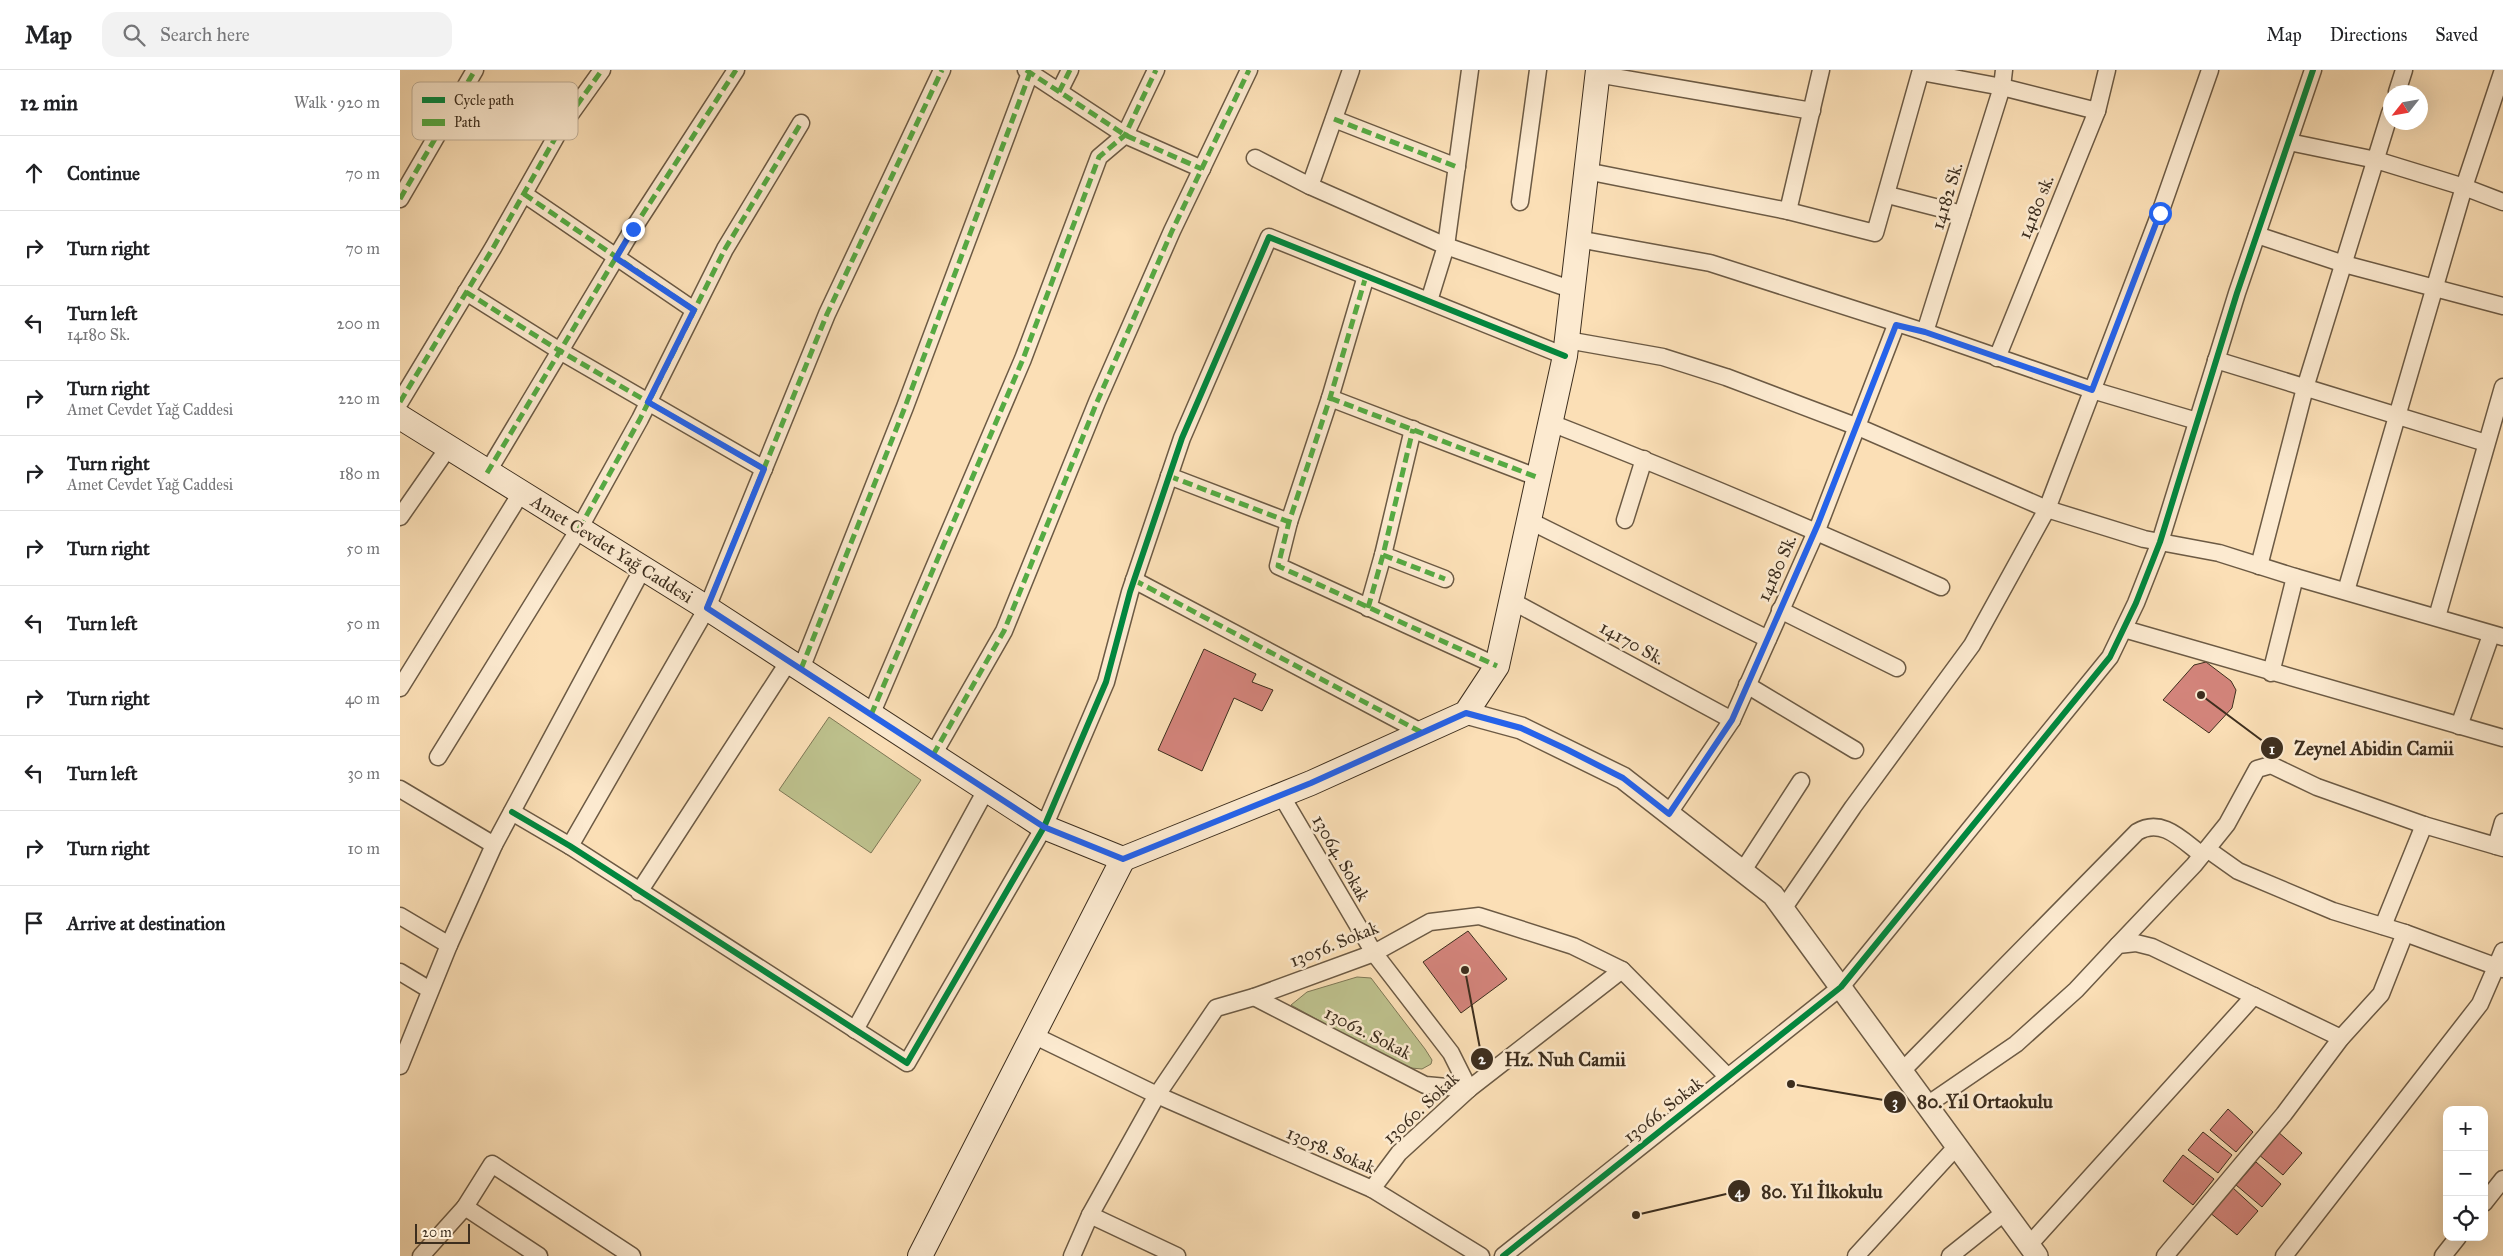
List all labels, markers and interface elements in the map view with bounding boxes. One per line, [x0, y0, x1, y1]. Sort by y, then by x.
search box [102, 12, 452, 57]
text: Map [25, 20, 72, 50]
icon: search [120, 21, 148, 49]
text: Search here [160, 23, 250, 46]
text: Map [2266, 24, 2302, 46]
text: Directions [2330, 24, 2407, 46]
text: Saved [2435, 24, 2478, 46]
legend [412, 82, 578, 140]
north arrow [2383, 85, 2428, 130]
text: 12 min [20, 90, 78, 116]
text: Cycle path [454, 92, 514, 109]
text: Walk · 920 m [294, 93, 380, 112]
text: Path [454, 114, 481, 131]
icon: ahead [20, 159, 48, 187]
street label: 14182 Sk. [1926, 160, 1968, 232]
text: Continue [67, 162, 140, 185]
text: 70 m [345, 164, 380, 183]
street label: 14180 sk. [2013, 172, 2059, 242]
route start [2149, 202, 2172, 225]
route end [622, 218, 645, 241]
icon: right [20, 234, 48, 262]
text: Turn right [67, 237, 150, 260]
text: 70 m [345, 239, 380, 258]
text: Turn left [67, 302, 137, 325]
icon: left [20, 309, 48, 337]
text: 200 m [337, 314, 380, 333]
text: 14180 Sk. [67, 325, 130, 344]
text: Turn right [67, 377, 150, 400]
icon: right [20, 384, 48, 412]
text: 220 m [338, 389, 380, 408]
text: Amet Cevdet Yağ Caddesi [67, 400, 233, 419]
text: Turn right [67, 452, 150, 475]
icon: right [20, 459, 48, 487]
text: 180 m [339, 464, 380, 483]
text: Amet Cevdet Yağ Caddesi [67, 475, 233, 494]
street label: Amet Cevdet Yağ Caddesi [525, 490, 697, 609]
street label: 14180 Sk. [1753, 531, 1801, 605]
icon: right [20, 534, 48, 562]
text: Turn right [67, 537, 150, 560]
text: 50 m [346, 539, 380, 558]
icon: left [20, 609, 48, 637]
text: Turn left [67, 612, 137, 635]
text: 50 m [346, 614, 380, 633]
street label: 14170 Sk. [1596, 616, 1668, 670]
icon: right [20, 684, 48, 712]
text: Turn right [67, 687, 150, 710]
text: 40 m [345, 689, 380, 708]
callout: Zeynel Abidin Camii [2259, 731, 2464, 765]
text: Zeynel Abidin Camii [2294, 737, 2455, 761]
text: 1 [2269, 740, 2275, 758]
icon: left [20, 759, 48, 787]
text: Turn left [67, 762, 137, 785]
text: 30 m [347, 764, 380, 783]
street label: 13064. Sokak [1308, 811, 1375, 906]
icon: right [20, 834, 48, 862]
text: Turn right [67, 837, 150, 860]
text: 10 m [348, 839, 380, 858]
icon: arrive [20, 909, 48, 937]
text: Arrive at destination [67, 912, 225, 935]
street label: 13056. Sokak [1286, 916, 1382, 972]
street label: 13062. Sokak [1321, 1002, 1416, 1065]
callout: Hz. Nuh Camii [1470, 1042, 1636, 1076]
text: Hz. Nuh Camii [1504, 1048, 1626, 1071]
text: 2 [1478, 1050, 1486, 1068]
street label: 13060. Sokak [1378, 1067, 1464, 1149]
street label: 13066. Sokak [1619, 1072, 1708, 1148]
callout: 80. Yıl Ortaokulu [1882, 1085, 2063, 1119]
text: 80. Yıl Ortaokulu [1917, 1090, 2054, 1113]
text: 3 [1892, 1093, 1898, 1112]
map controls [2443, 1106, 2488, 1241]
button: + [2443, 1106, 2488, 1151]
street label: 13058. Sokak [1283, 1121, 1379, 1179]
button: − [2443, 1151, 2488, 1196]
callout: 80. Yıl İlkokulu [1727, 1174, 1893, 1208]
text: 80. Yıl İlkokulu [1761, 1179, 1884, 1203]
text: 4 [1735, 1183, 1744, 1202]
button: locate [2443, 1196, 2488, 1241]
scale bar [415, 1221, 470, 1244]
text: 20 m [422, 1224, 452, 1241]

